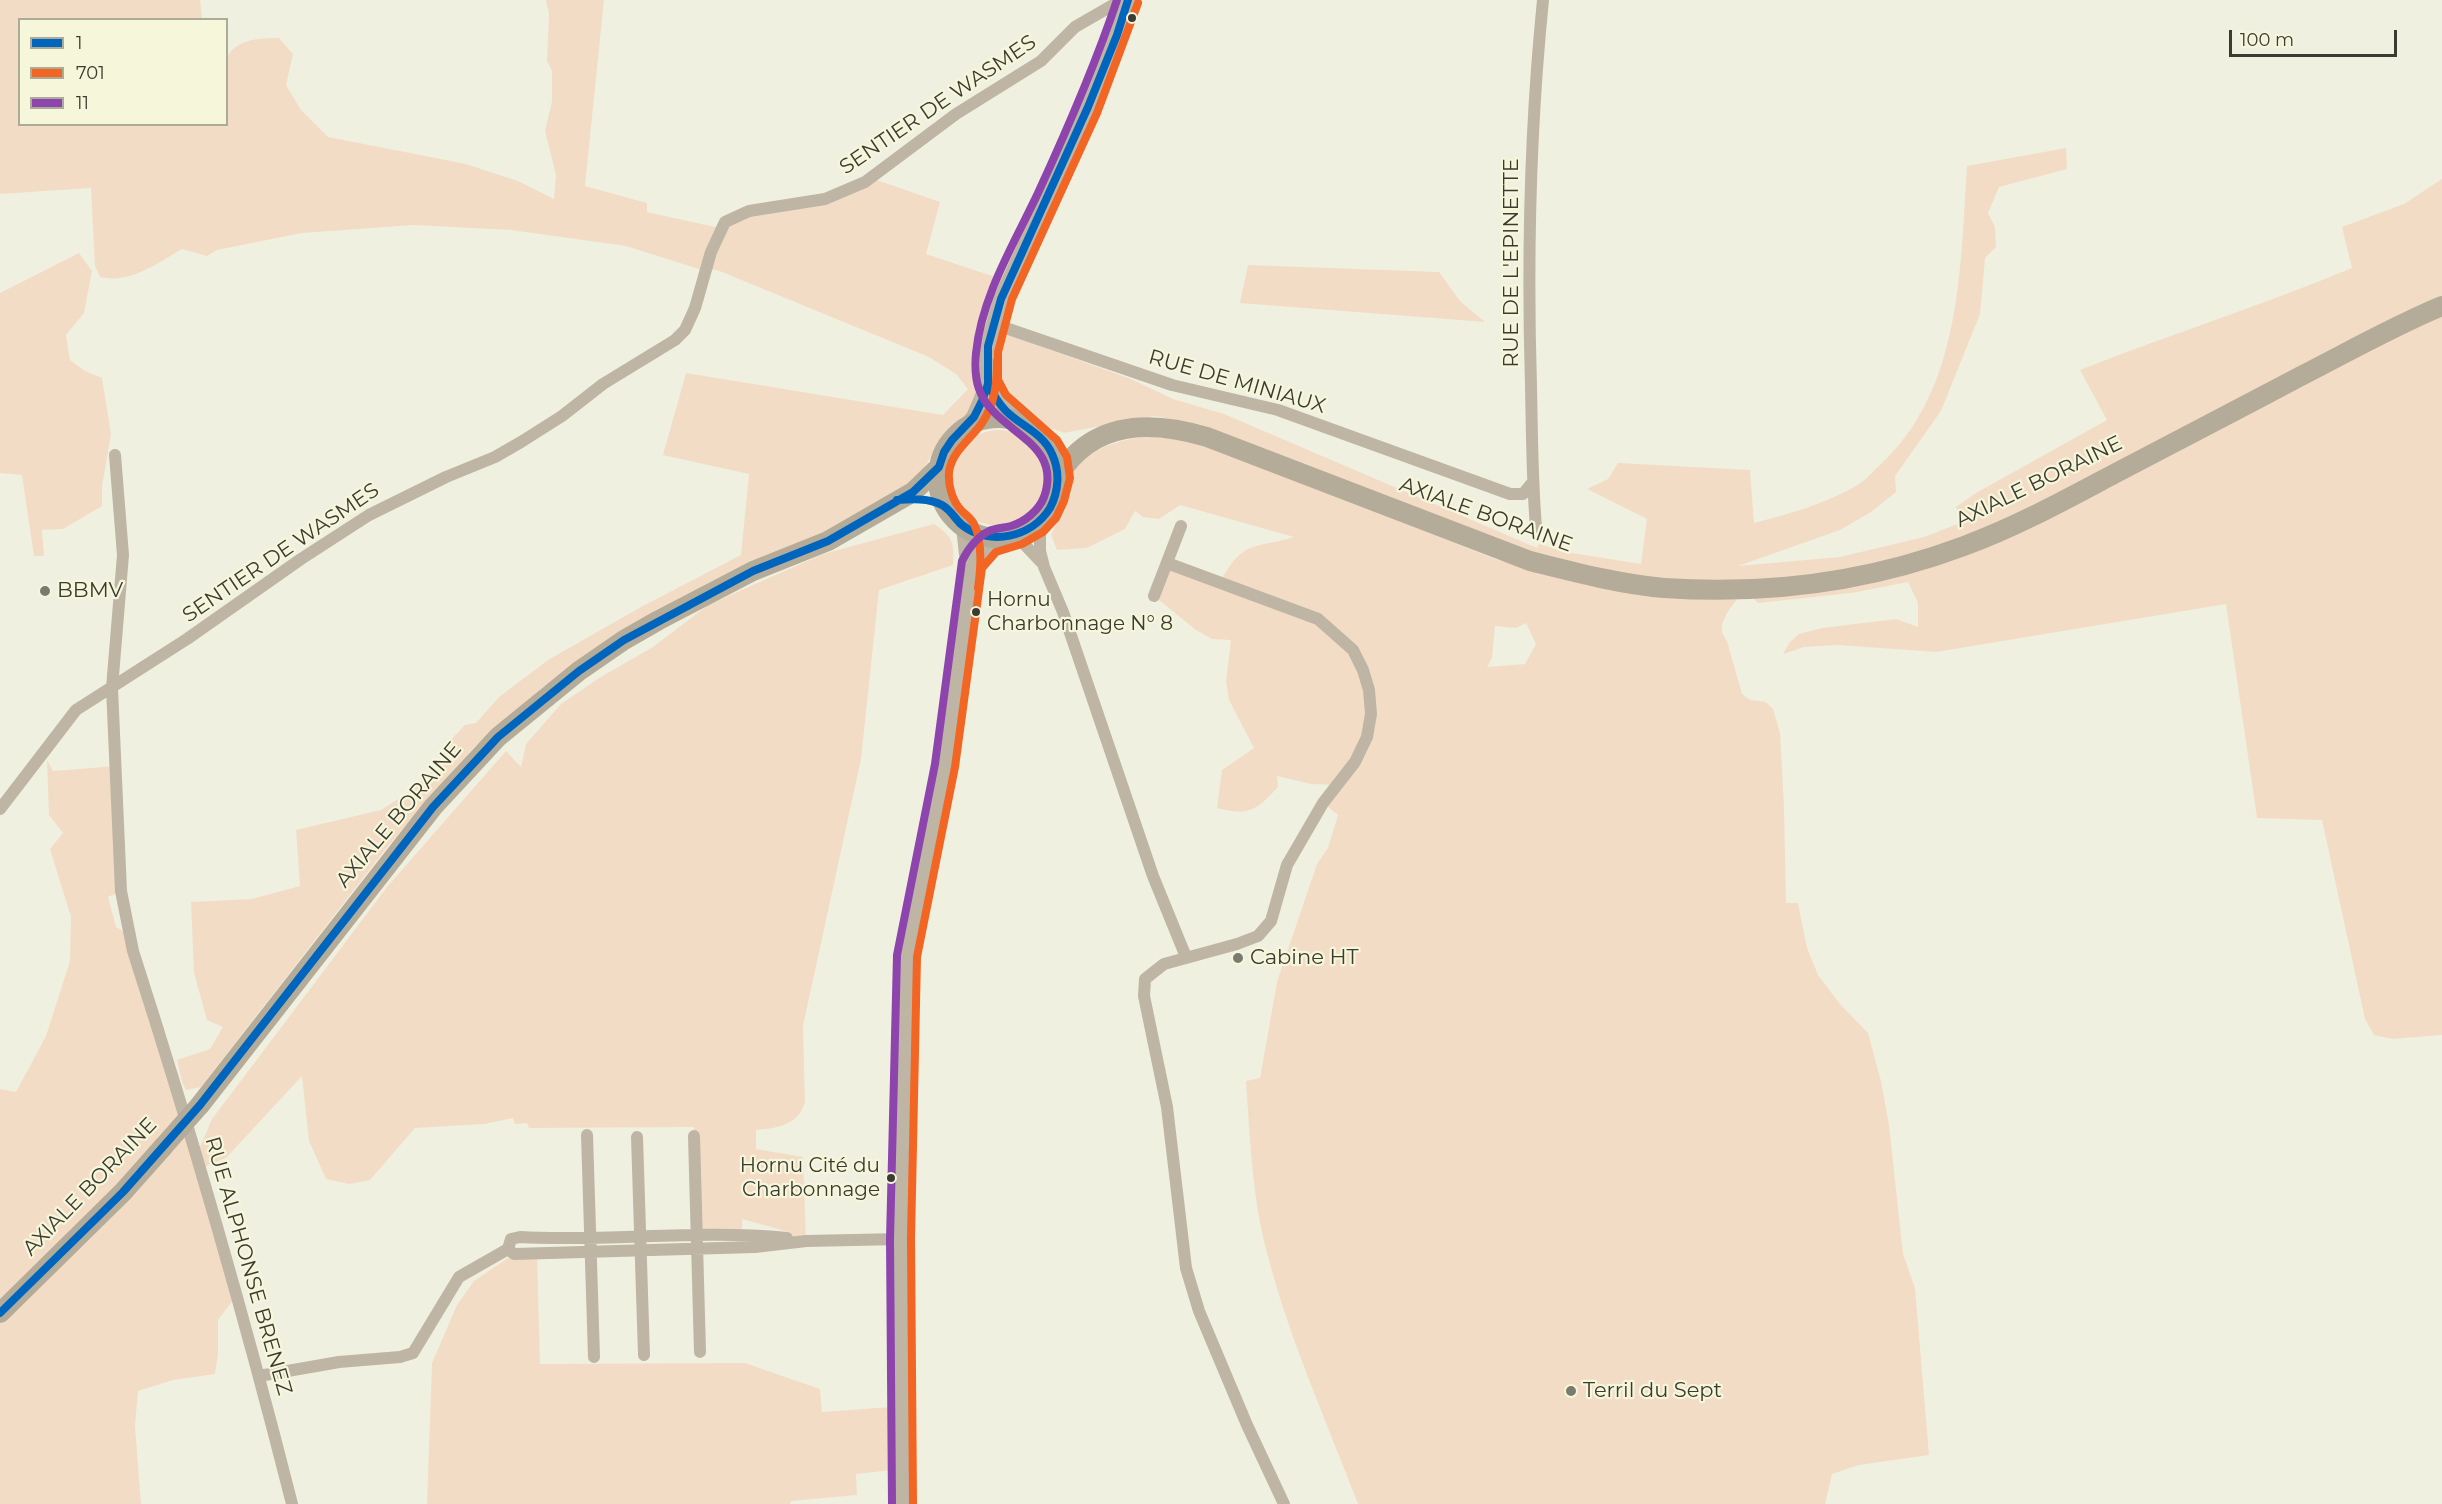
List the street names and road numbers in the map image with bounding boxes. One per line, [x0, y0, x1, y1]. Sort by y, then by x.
street label: SENTIER DE WASMES [835, 30, 1041, 180]
street label: RUE DE L'EPINETTE [1499, 158, 1525, 368]
street label: RUE DE MINIAUX [1146, 345, 1328, 419]
street label: AXIALE BORAINE [1952, 431, 2126, 533]
street label: AXIALE BORAINE [1396, 472, 1576, 558]
street label: SENTIER DE WASMES [178, 478, 384, 628]
street label: AXIALE BORAINE [331, 737, 467, 893]
street label: AXIALE BORAINE [18, 1113, 162, 1261]
street label: RUE ALPHONSE BRENEZ [199, 1134, 297, 1398]

